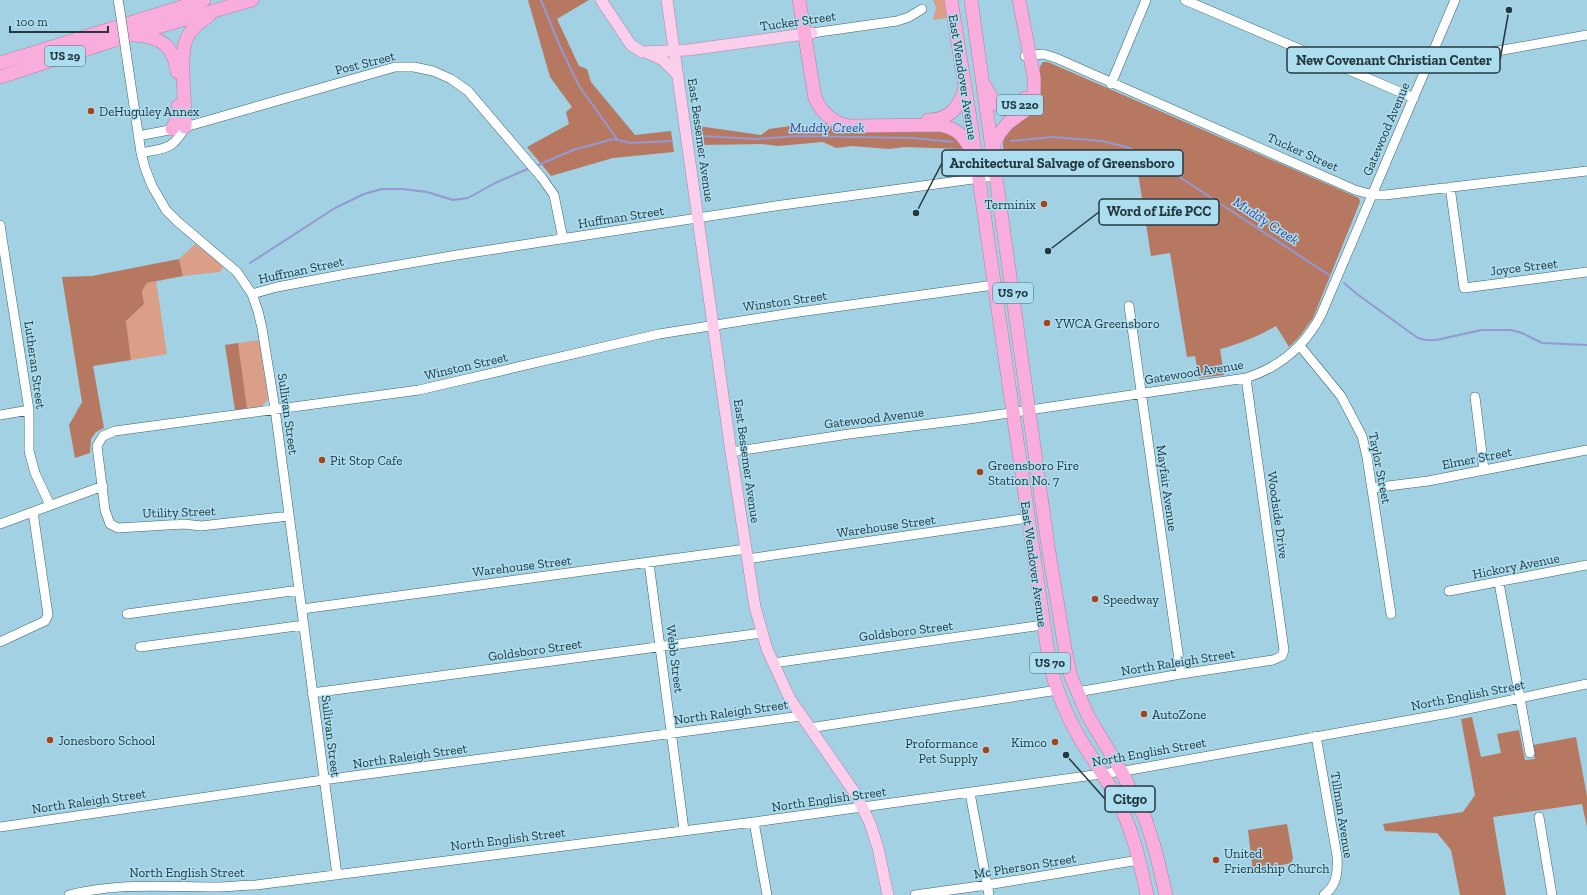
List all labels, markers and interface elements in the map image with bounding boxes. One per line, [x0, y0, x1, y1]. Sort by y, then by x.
scale bar [10, 8, 108, 34]
street label: Tucker Street [759, 8, 837, 34]
street label: East Wendover Avenue [946, 13, 980, 141]
text: 100 m [16, 15, 48, 29]
road number: US 29 [45, 46, 85, 66]
callout: New Covenant Christian Center [1287, 47, 1500, 73]
street label: Post Street [333, 48, 397, 78]
text: New Covenant Christian Center [1296, 52, 1492, 69]
street label: East Bessemer Avenue [685, 77, 717, 203]
street label: Gatewood Avenue [1360, 80, 1412, 178]
road number: US 220 [997, 95, 1043, 115]
place label: DeHuguley Annex [99, 104, 200, 119]
marker: DeHuguley Annex [86, 106, 96, 116]
water label: Muddy Creek [790, 119, 865, 136]
street label: Tucker Street [1265, 130, 1341, 174]
callout: Architectural Salvage of Greensboro [942, 150, 1183, 176]
text: Architectural Salvage of Greensboro [949, 155, 1175, 172]
water label: Muddy Creek [1230, 193, 1302, 249]
place label: Terminix [985, 197, 1036, 212]
marker: Terminix [1039, 199, 1049, 209]
callout: Word of Life PCC [1099, 199, 1219, 225]
street label: Huffman Street [577, 203, 665, 231]
text: Word of Life PCC [1107, 203, 1211, 220]
street label: Huffman Street [257, 254, 345, 286]
street label: Joyce Street [1489, 255, 1559, 279]
road number: US 70 [993, 283, 1033, 303]
street label: Winston Street [742, 288, 828, 314]
place label: YWCA Greensboro [1054, 316, 1160, 331]
marker: YWCA Greensboro [1042, 318, 1052, 328]
street label: Lutheran Street [21, 320, 49, 410]
street label: Winston Street [423, 349, 509, 383]
street label: Gatewood Avenue [1143, 357, 1245, 387]
street label: Sullivan Street [275, 372, 301, 456]
street label: East Bessemer Avenue [731, 398, 763, 524]
street label: Gatewood Avenue [823, 404, 925, 432]
street label: Taylor Street [1366, 431, 1394, 505]
street label: Mayfair Avenue [1154, 444, 1180, 532]
street label: Elmer Street [1441, 444, 1513, 472]
place label: Pit Stop Cafe [330, 453, 402, 468]
marker: Pit Stop Cafe [317, 455, 327, 465]
place label: Greensboro Fire Station No. 7 [988, 458, 1079, 488]
marker: Greensboro Fire Station No. 7 [975, 467, 985, 477]
street label: Woodside Drive [1264, 470, 1292, 560]
street label: East Wendover Avenue [1018, 500, 1050, 628]
street label: Utility Street [142, 503, 216, 521]
street label: Warehouse Street [836, 512, 937, 540]
street label: Hickory Avenue [1471, 550, 1561, 582]
street label: Warehouse Street [472, 552, 573, 580]
place label: Speedway [1103, 592, 1159, 607]
marker: Speedway [1090, 594, 1100, 604]
street label: Goldsboro Street [858, 618, 954, 644]
street label: Webb Street [663, 624, 687, 694]
street label: Goldsboro Street [487, 636, 583, 664]
street label: North Raleigh Street [1120, 646, 1236, 678]
road number: US 70 [1030, 653, 1070, 673]
street label: North English Street [1410, 677, 1526, 713]
street label: Sullivan Street [319, 694, 343, 778]
street label: North Raleigh Street [673, 697, 789, 727]
place label: AutoZone [1152, 707, 1206, 722]
marker: AutoZone [1139, 709, 1149, 719]
place label: Jonesboro School [58, 733, 156, 748]
marker: Jonesboro School [45, 735, 55, 745]
place label: Kimco [1011, 735, 1047, 750]
street label: North English Street [1091, 735, 1207, 769]
place label: Proformance Pet Supply [905, 736, 978, 766]
marker: Kimco [1050, 737, 1060, 747]
street label: North Raleigh Street [352, 741, 468, 771]
marker: Proformance Pet Supply [981, 745, 991, 755]
street label: Tillman Avenue [1328, 771, 1356, 859]
street label: North English Street [771, 783, 888, 814]
street label: North Raleigh Street [31, 786, 147, 816]
callout: Citgo [1105, 786, 1155, 812]
text: Citgo [1113, 791, 1148, 808]
street label: North English Street [450, 824, 567, 853]
place label: United Friendship Church [1224, 846, 1330, 876]
street label: Mc Pherson Street [973, 850, 1077, 882]
marker: United Friendship Church [1211, 855, 1221, 865]
street label: North English Street [129, 865, 245, 880]

